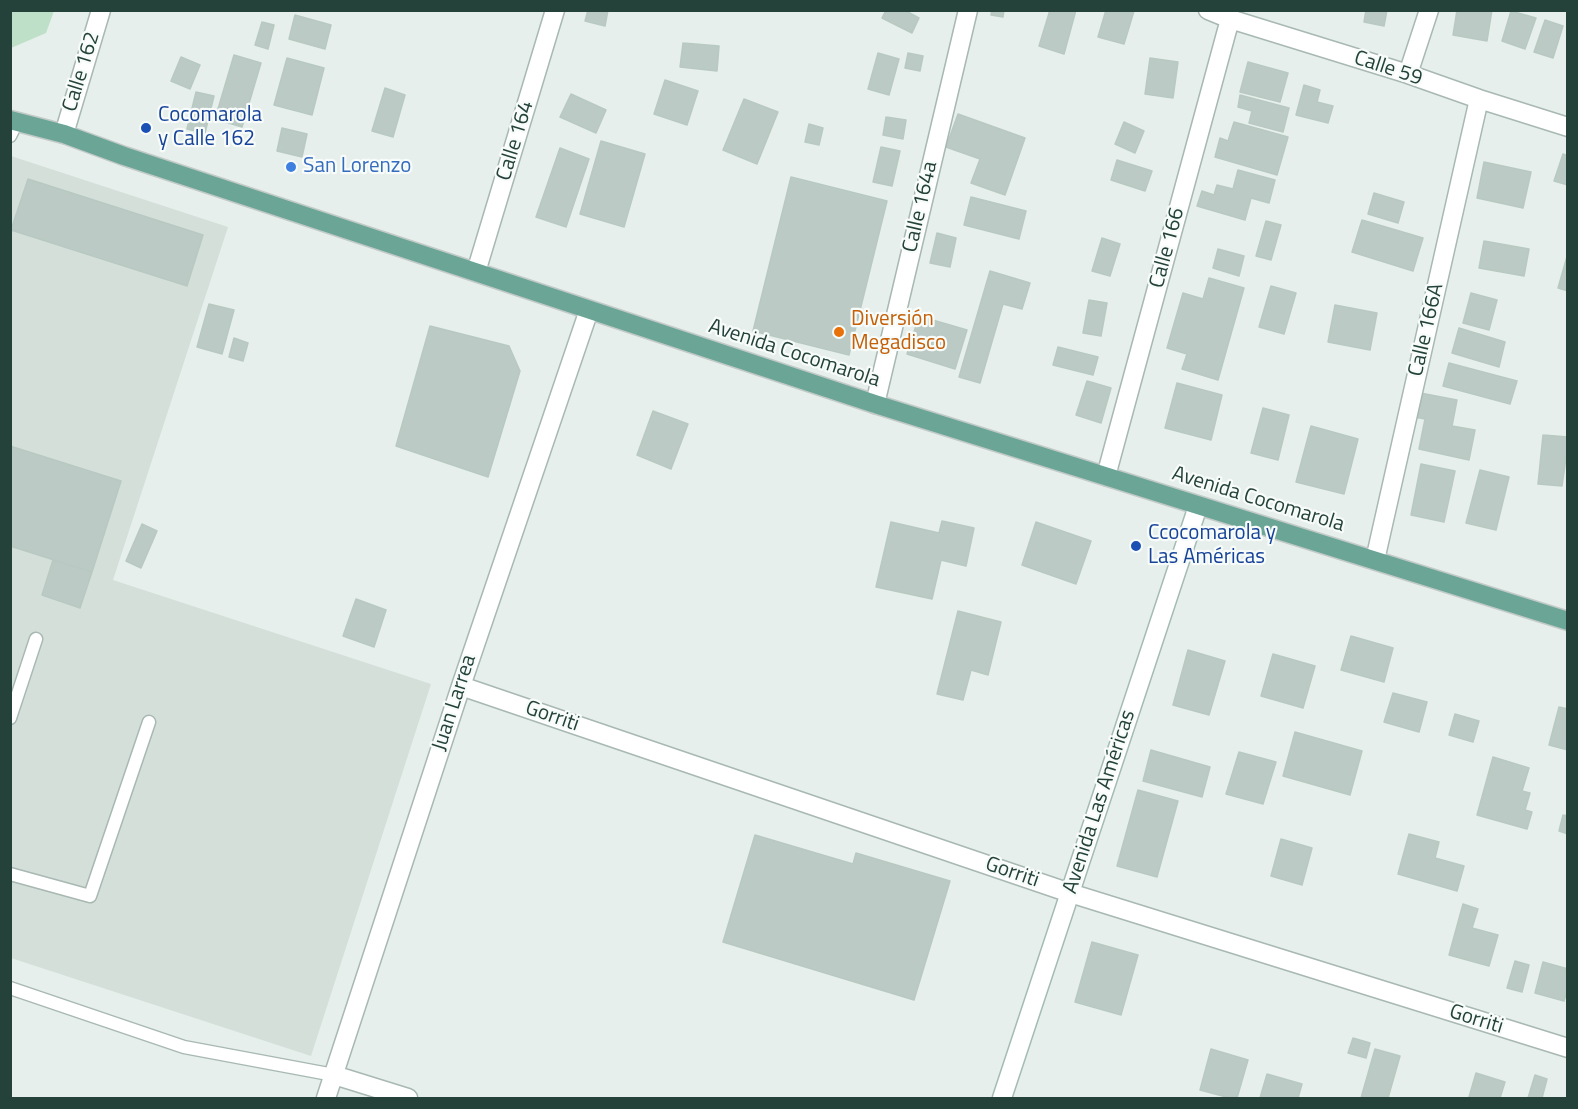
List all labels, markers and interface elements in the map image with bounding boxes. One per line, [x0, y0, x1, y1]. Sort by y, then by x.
street label: Calle 162 [58, 29, 106, 115]
street label: Calle 59 [1351, 46, 1425, 92]
street label: Calle 164 [492, 98, 540, 184]
place label: Cocomarola y Calle 162 [158, 103, 262, 153]
marker: Cocomarola y Calle 162 [139, 121, 153, 135]
place label: San Lorenzo [303, 154, 411, 180]
street label: Calle 164a [898, 159, 944, 255]
marker: San Lorenzo [284, 160, 298, 174]
street label: Calle 166 [1145, 205, 1191, 291]
street label: Calle 166A [1404, 281, 1450, 379]
place label: Diversión Megadisco [851, 307, 946, 357]
street label: Avenida Cocomarola [705, 314, 883, 394]
marker: Diversión Megadisco [832, 325, 846, 339]
street label: Avenida Cocomarola [1169, 462, 1347, 538]
place label: Ccocomarola y Las Américas [1148, 521, 1276, 571]
marker: Ccocomarola y Las Américas [1129, 539, 1143, 553]
street label: Juan Larrea [428, 652, 482, 754]
street label: Gorriti [522, 696, 582, 738]
street label: Avenida Las Américas [1058, 707, 1142, 897]
street label: Gorriti [982, 852, 1042, 894]
street label: Gorriti [1446, 1000, 1506, 1040]

